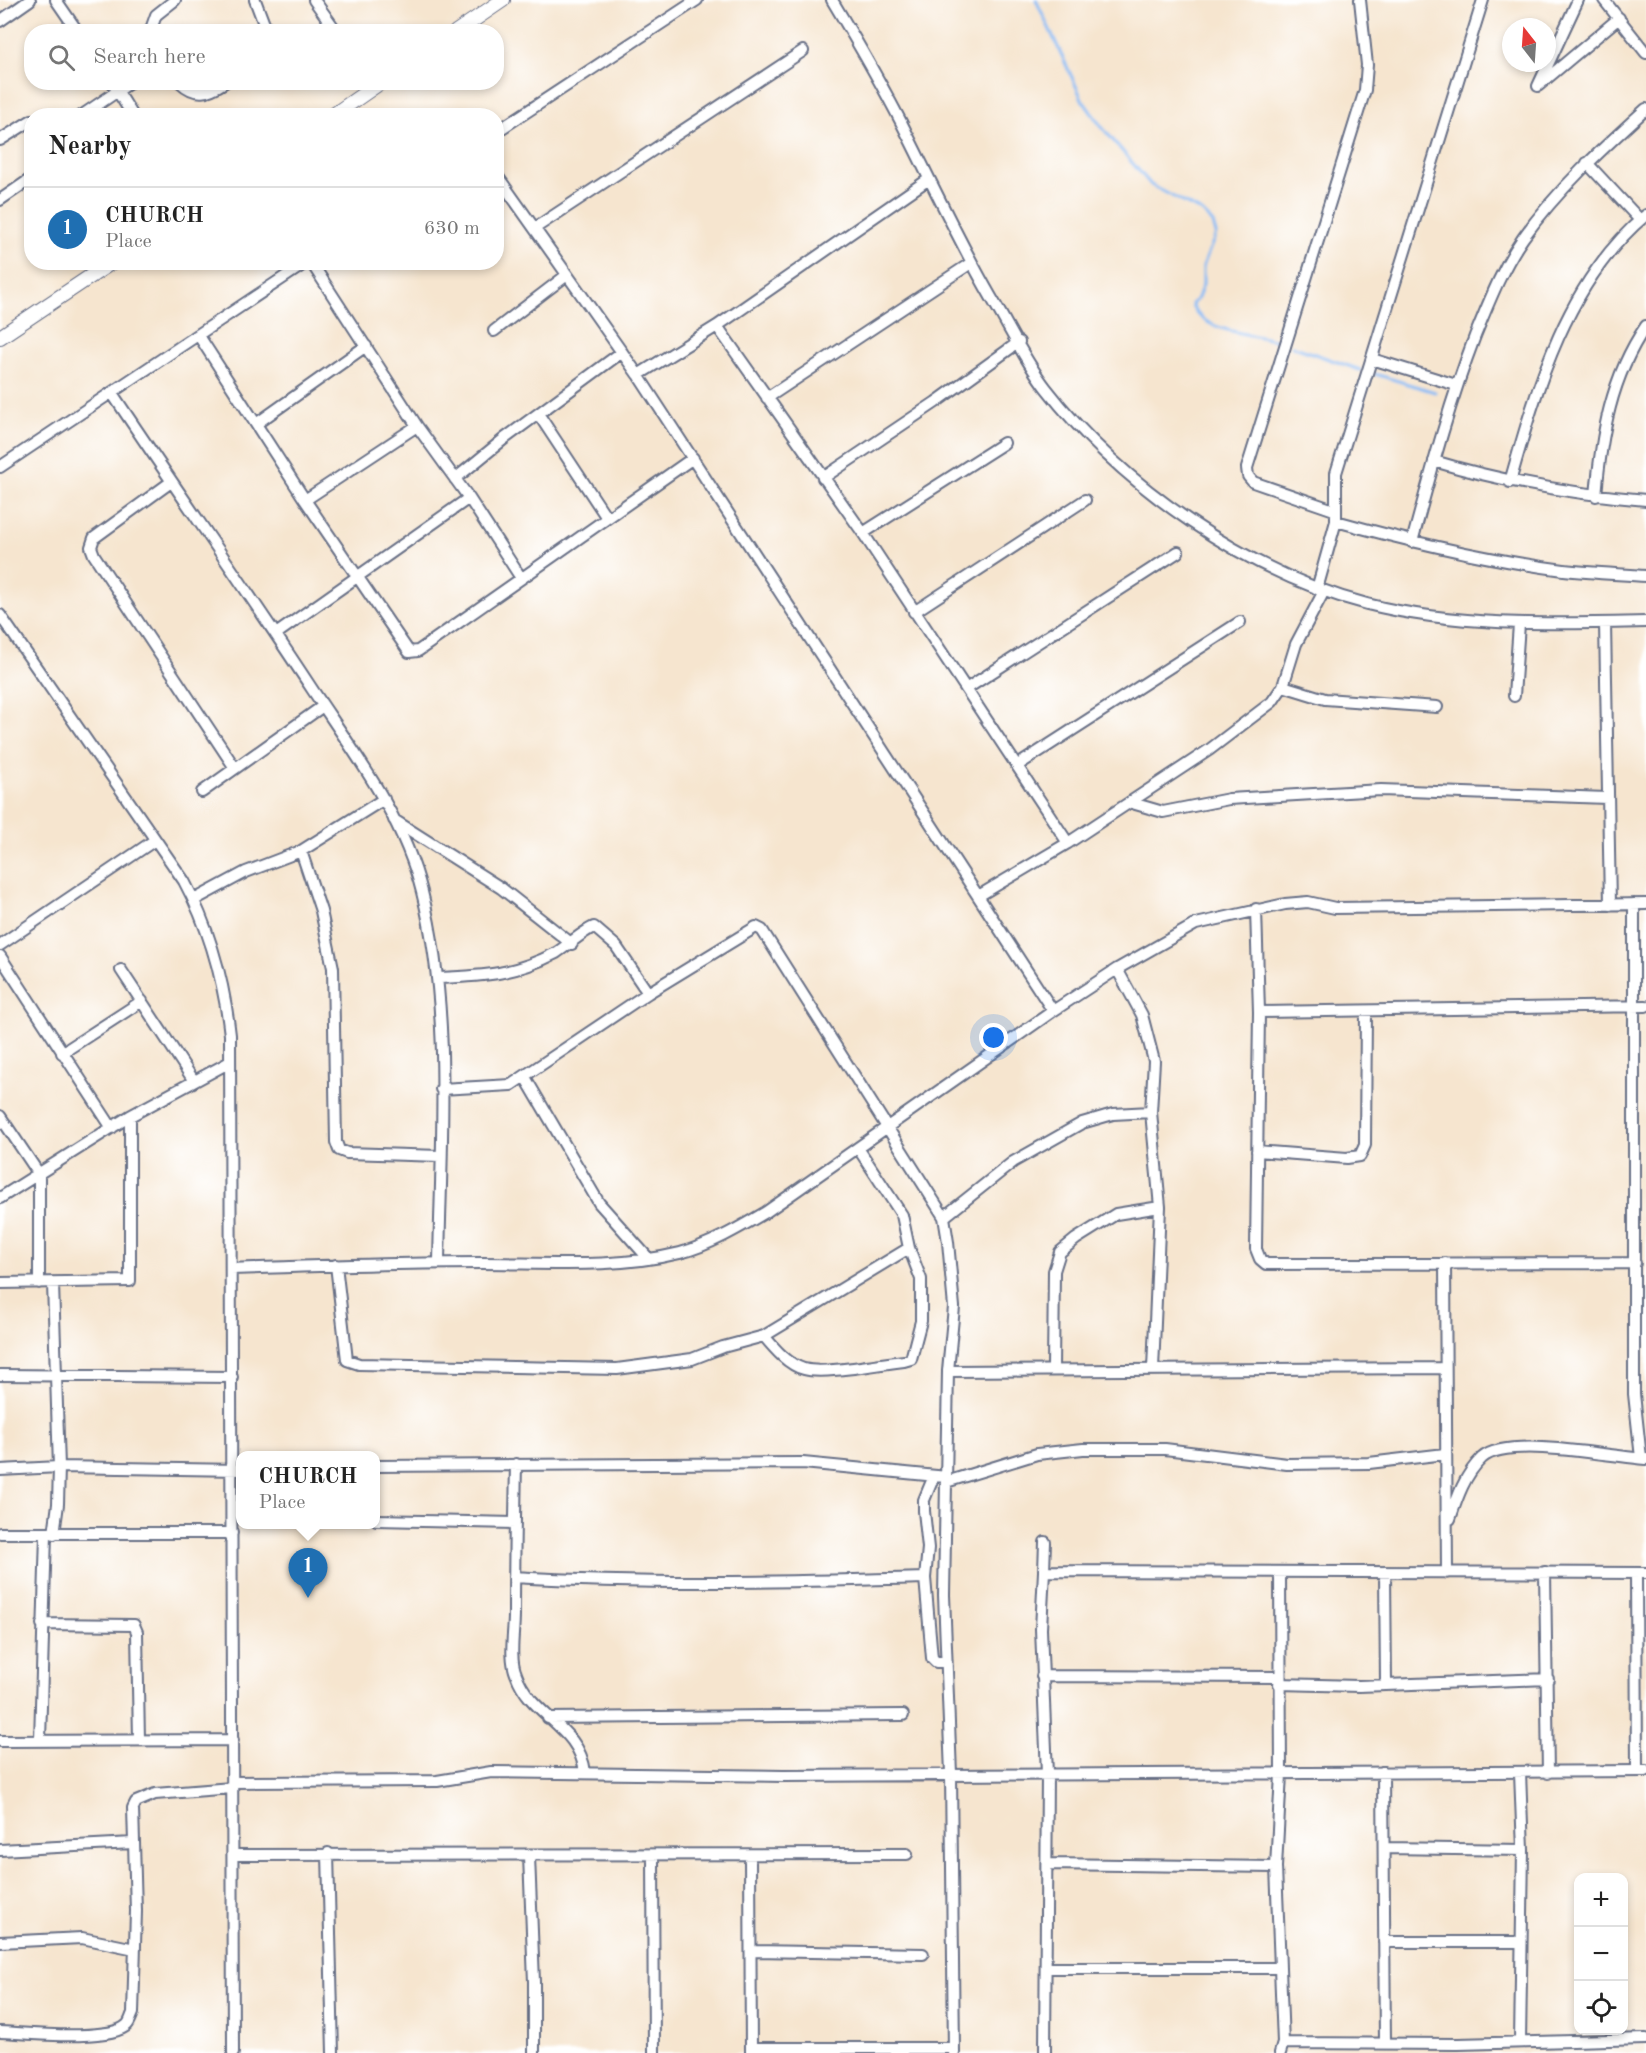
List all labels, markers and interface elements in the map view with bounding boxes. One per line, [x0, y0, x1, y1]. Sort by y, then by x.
north arrow [1502, 18, 1556, 72]
search box [24, 24, 504, 90]
icon: search [45, 41, 78, 74]
text: Search here [93, 46, 206, 68]
text: Nearby [48, 134, 132, 160]
text: CHURCH [105, 205, 204, 227]
text: 1 [62, 219, 73, 239]
text: 630 m [424, 219, 480, 239]
text: Place [105, 232, 152, 252]
your location [979, 1023, 1008, 1052]
popup [236, 1451, 380, 1529]
text: CHURCH [259, 1466, 357, 1488]
text: Place [259, 1493, 305, 1513]
pin: 1 [288, 1548, 328, 1598]
map controls [1574, 1873, 1628, 2035]
button: + [1574, 1873, 1628, 1927]
button: − [1574, 1927, 1628, 1981]
button: locate [1574, 1981, 1628, 2035]

